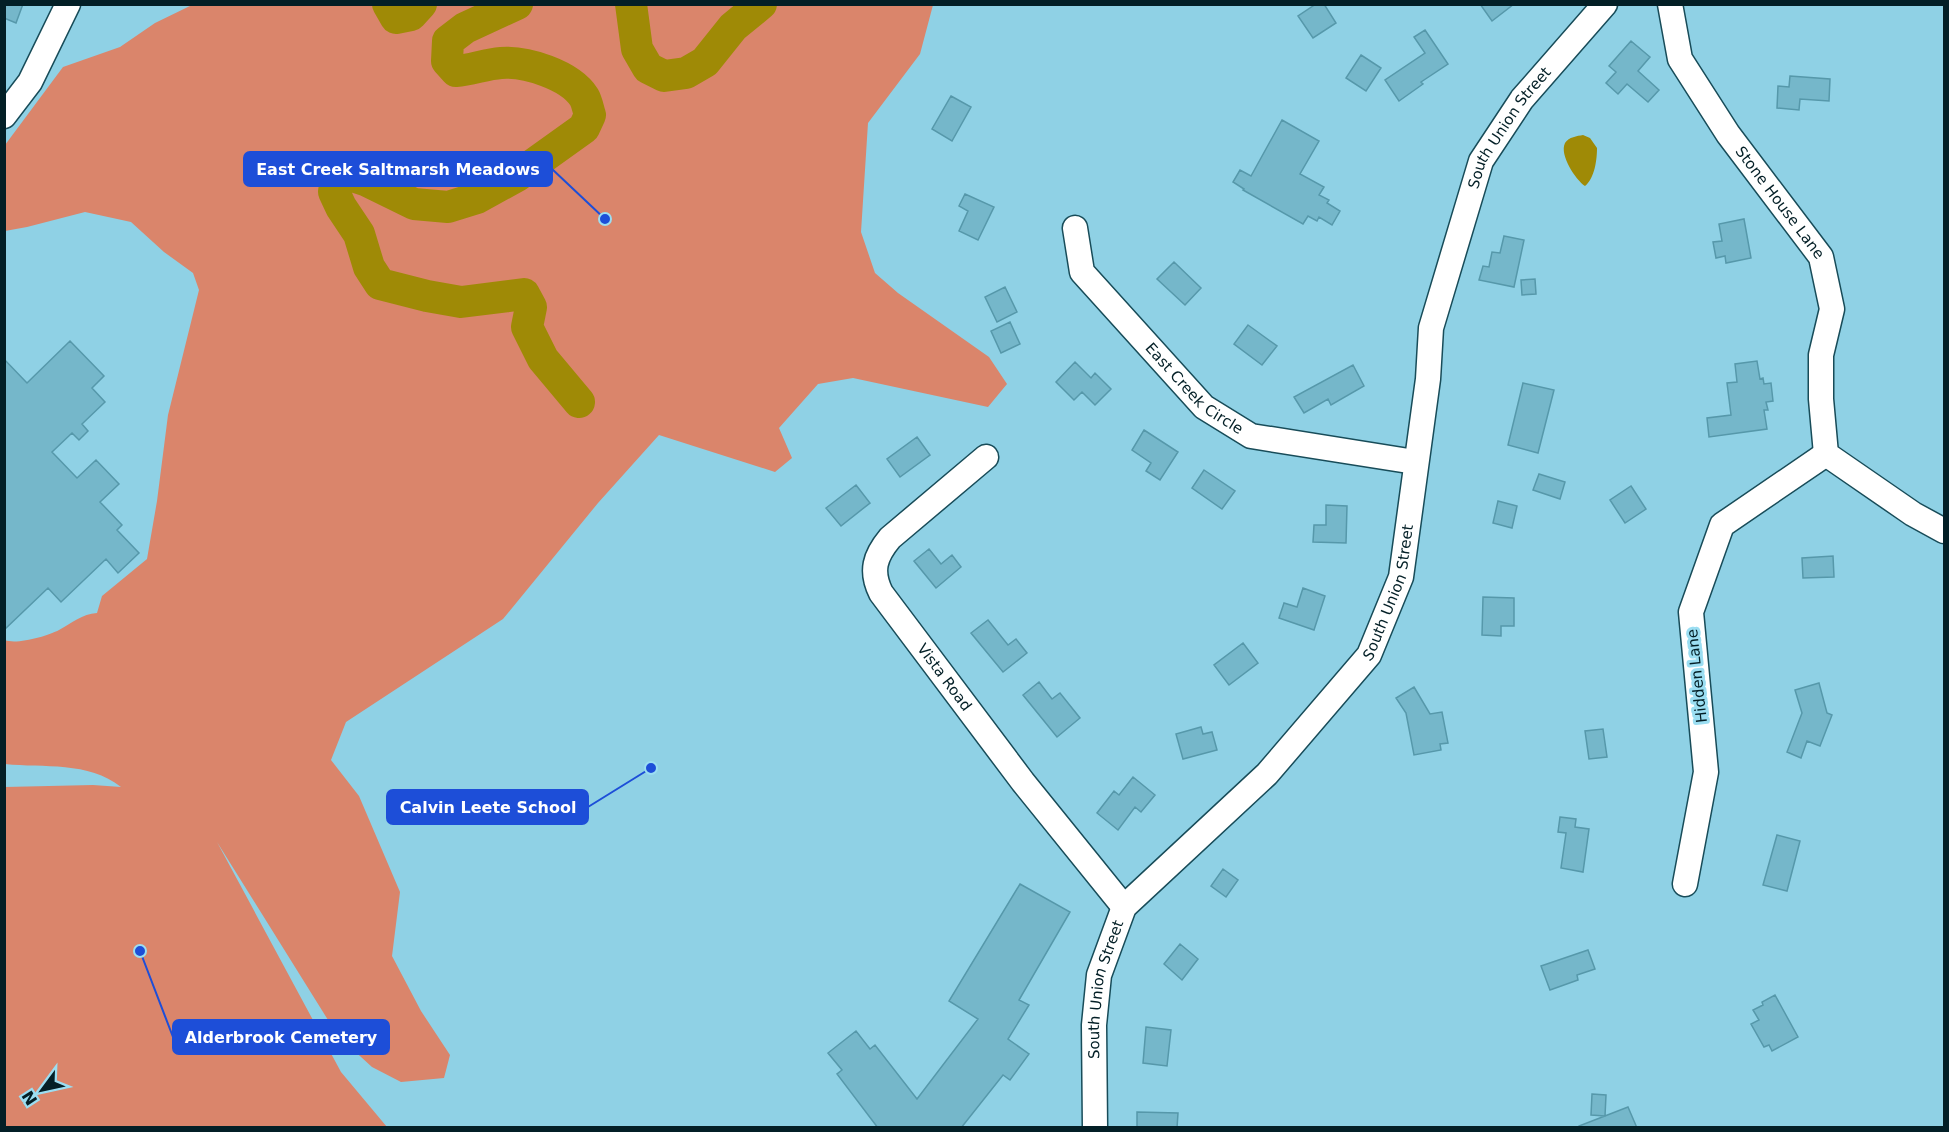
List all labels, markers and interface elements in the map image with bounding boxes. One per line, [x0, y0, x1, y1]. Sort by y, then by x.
street label: South Union Street [1464, 63, 1555, 191]
street label: Stone House Lane [1732, 143, 1828, 262]
callout: East Creek Saltmarsh Meadows [244, 152, 552, 186]
text: East Creek Saltmarsh Meadows [256, 160, 540, 179]
street label: East Creek Circle [1141, 339, 1246, 438]
street label: South Union Street [1359, 523, 1417, 665]
street label: Hidden Lane [1683, 628, 1711, 724]
street label: Vista Road [913, 640, 975, 714]
callout: Calvin Leete School [387, 790, 588, 824]
text: Calvin Leete School [400, 798, 576, 817]
street label: South Union Street [1085, 917, 1127, 1059]
callout: Alderbrook Cemetery [173, 1020, 389, 1054]
text: Alderbrook Cemetery [185, 1028, 378, 1047]
north arrow [12, 1060, 72, 1120]
text: N [18, 1087, 41, 1109]

